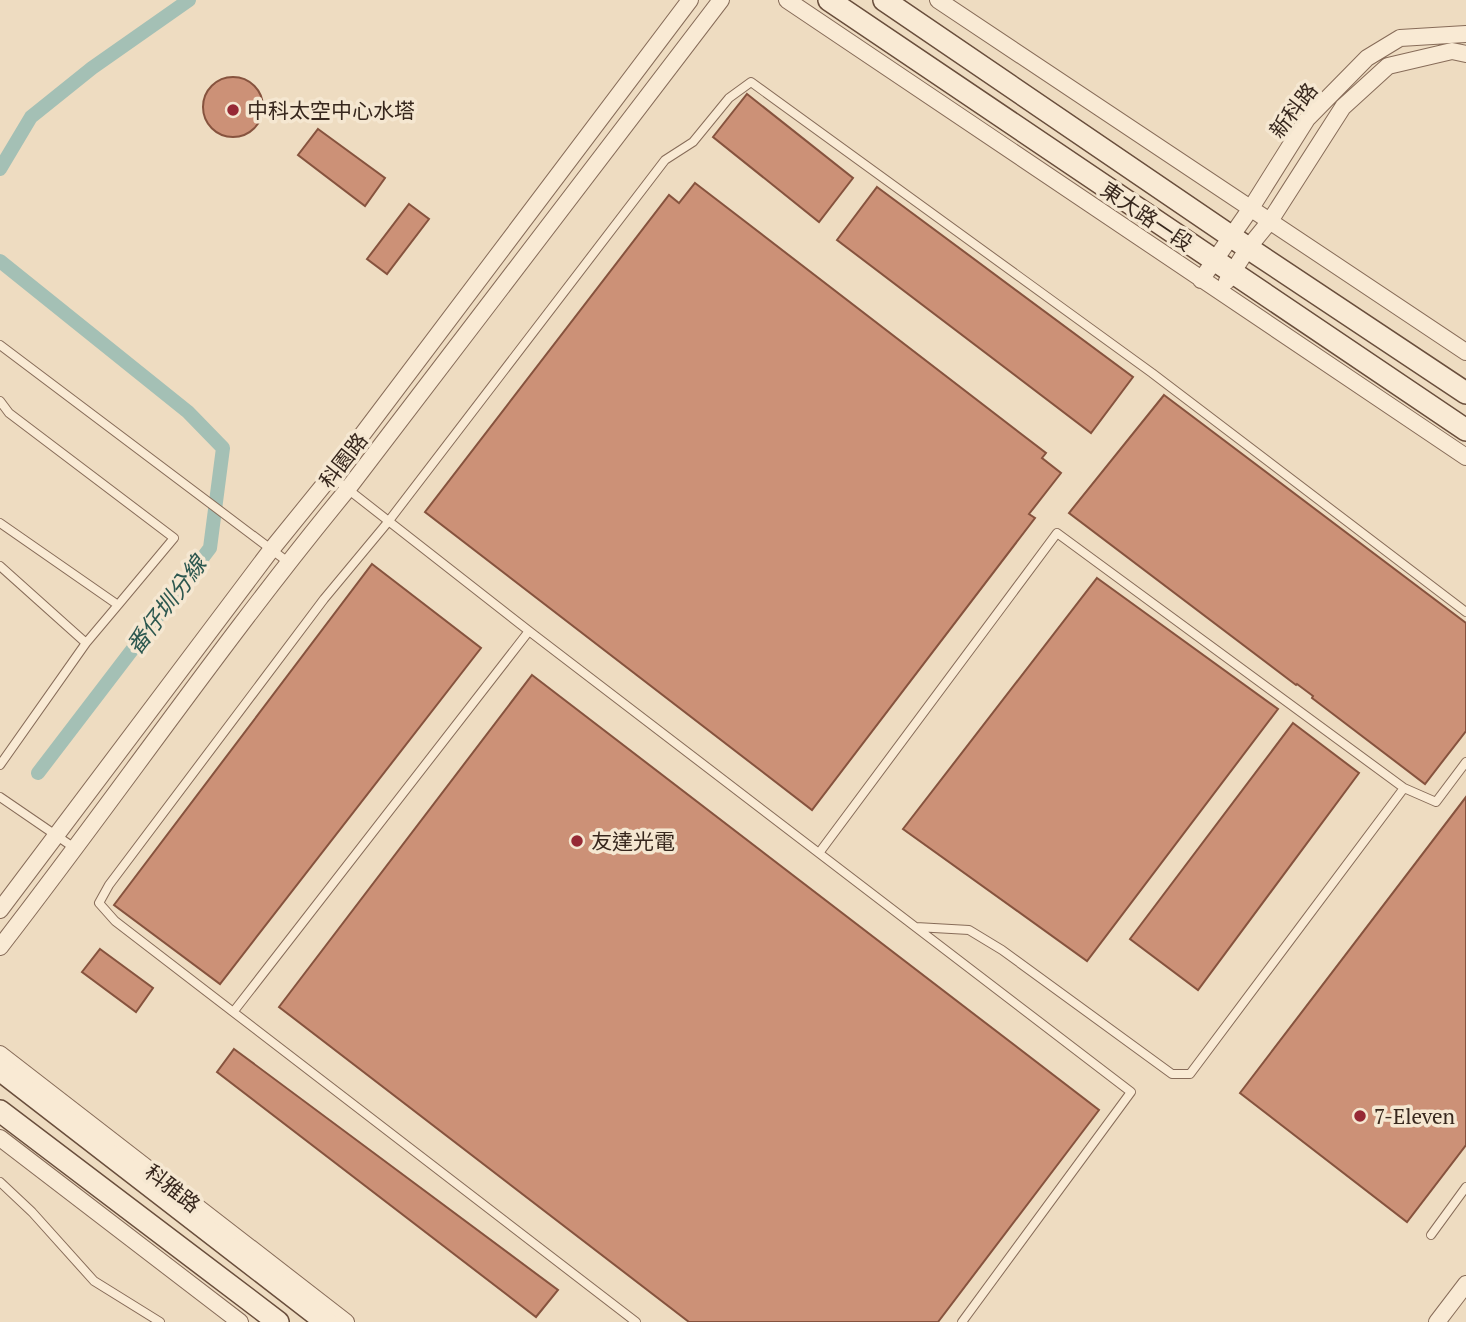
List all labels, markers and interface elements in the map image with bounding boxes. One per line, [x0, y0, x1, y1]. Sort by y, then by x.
street label: 新科路 [1263, 77, 1323, 143]
place label: 中科太空中心水塔 [247, 96, 415, 124]
marker: 中科太空中心水塔 [225, 102, 241, 118]
street label: 東大路一段 [1096, 175, 1198, 257]
street label: 科園路 [313, 427, 373, 493]
water label: 番仔圳分線 [119, 547, 215, 660]
place label: 友達光電 [591, 827, 675, 855]
marker: 友達光電 [569, 833, 585, 849]
place label: 7-Eleven [1374, 1102, 1456, 1130]
marker: 7-Eleven [1352, 1108, 1368, 1124]
street label: 科雅路 [140, 1158, 206, 1218]

